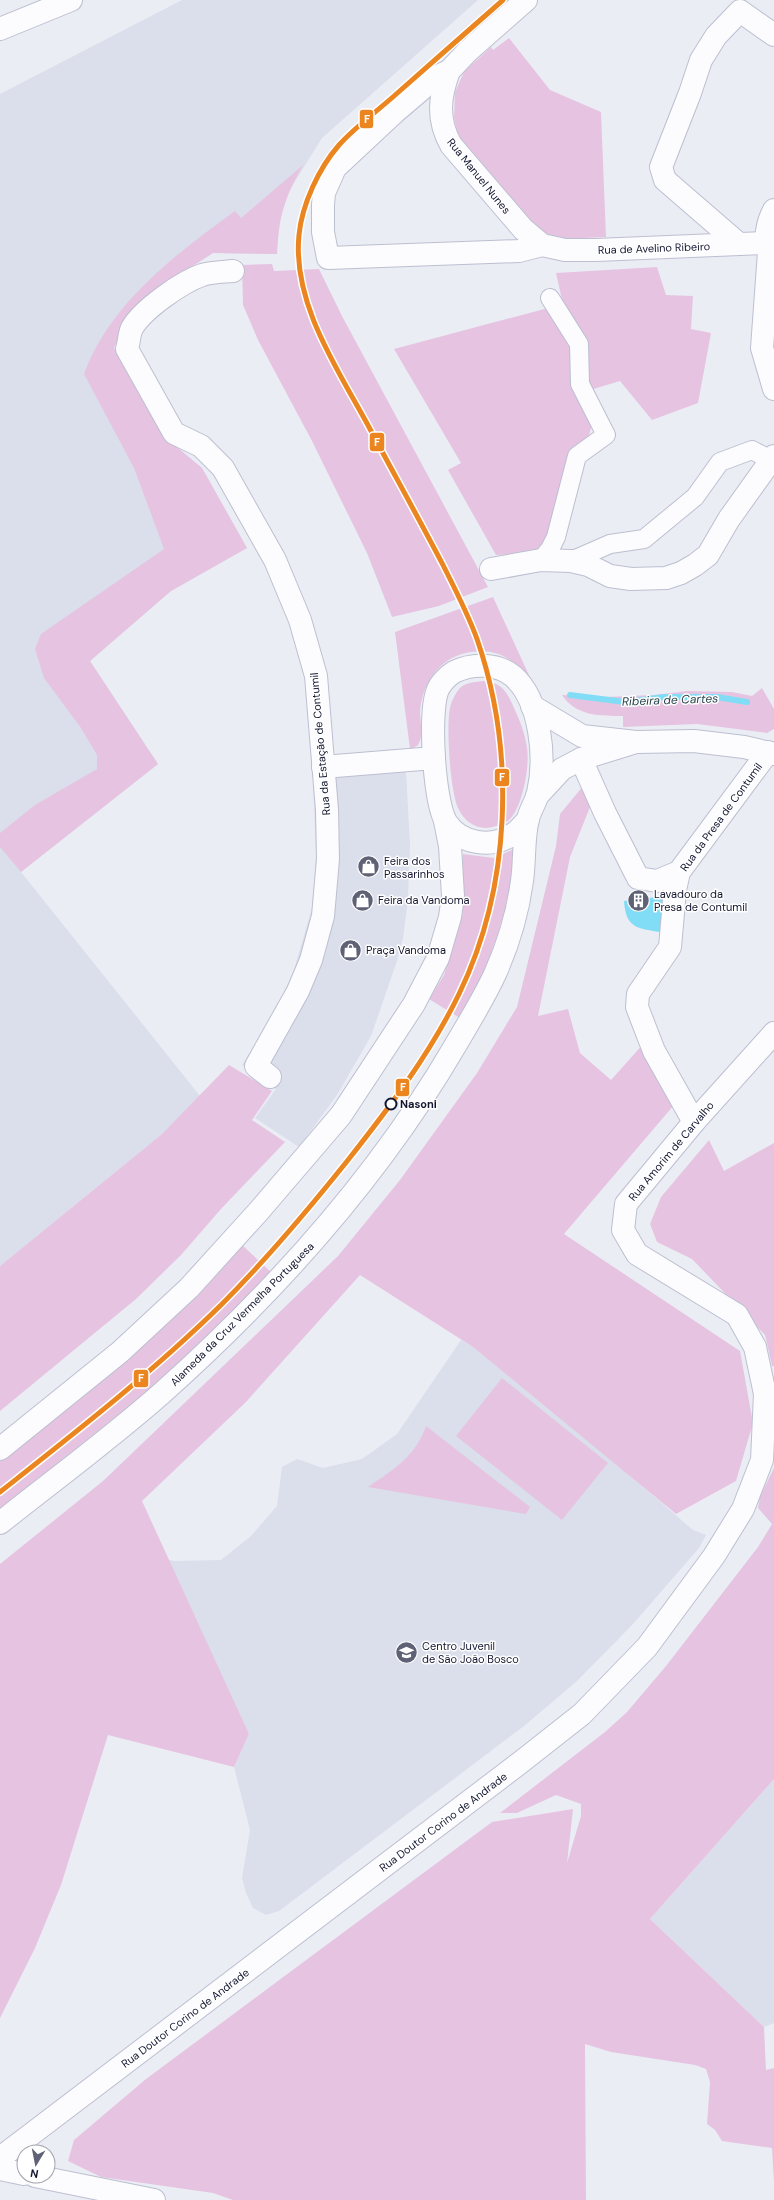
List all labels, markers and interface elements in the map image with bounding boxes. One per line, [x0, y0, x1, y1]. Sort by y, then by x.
line badge: F [359, 109, 374, 129]
text: F [364, 112, 370, 126]
street label: Rua Manuel Nunes [444, 135, 514, 217]
street label: Rua de Avelino Ribeiro [598, 239, 710, 257]
line badge: F [369, 432, 385, 452]
text: F [374, 435, 380, 449]
street label: Rua da Estação de Contumil [307, 672, 333, 816]
water label: Ribeira de Cartes [622, 690, 718, 710]
street label: Rua da Presa de Contumil [677, 760, 765, 874]
line badge: F [494, 768, 510, 787]
text: F [499, 770, 505, 784]
shop icon: Feira dos Passarinhos [355, 854, 381, 880]
place label: Feira dos Passarinhos [384, 854, 445, 881]
shop icon: Feira da Vandoma [349, 887, 375, 913]
building icon: Lavadouro da Presa de Contumil [625, 887, 651, 913]
place label: Lavadouro da Presa de Contumil [654, 887, 747, 914]
place label: Feira da Vandoma [378, 893, 470, 907]
shop icon: Praça Vandoma [337, 937, 363, 963]
place label: Praça Vandoma [366, 943, 446, 957]
line badge: F [395, 1078, 410, 1097]
text: F [400, 1080, 406, 1094]
marker: Nasoni [384, 1097, 398, 1111]
place label: Nasoni [400, 1097, 437, 1111]
street label: Rua Amorim de Carvalho [625, 1098, 717, 1204]
street label: Alameda da Cruz Vermelha Portuguesa [167, 1239, 317, 1389]
line badge: F [133, 1369, 149, 1388]
text: F [138, 1371, 144, 1385]
school or university icon: Centro Juvenil de São João Bosco [394, 1639, 420, 1665]
place label: Centro Juvenil de São João Bosco [422, 1639, 519, 1666]
street label: Rua Doutor Corino de Andrade [376, 1769, 510, 1875]
street label: Rua Doutor Corino de Andrade [118, 1965, 252, 2071]
north arrow [16, 2144, 56, 2184]
text: N [29, 2166, 39, 2181]

